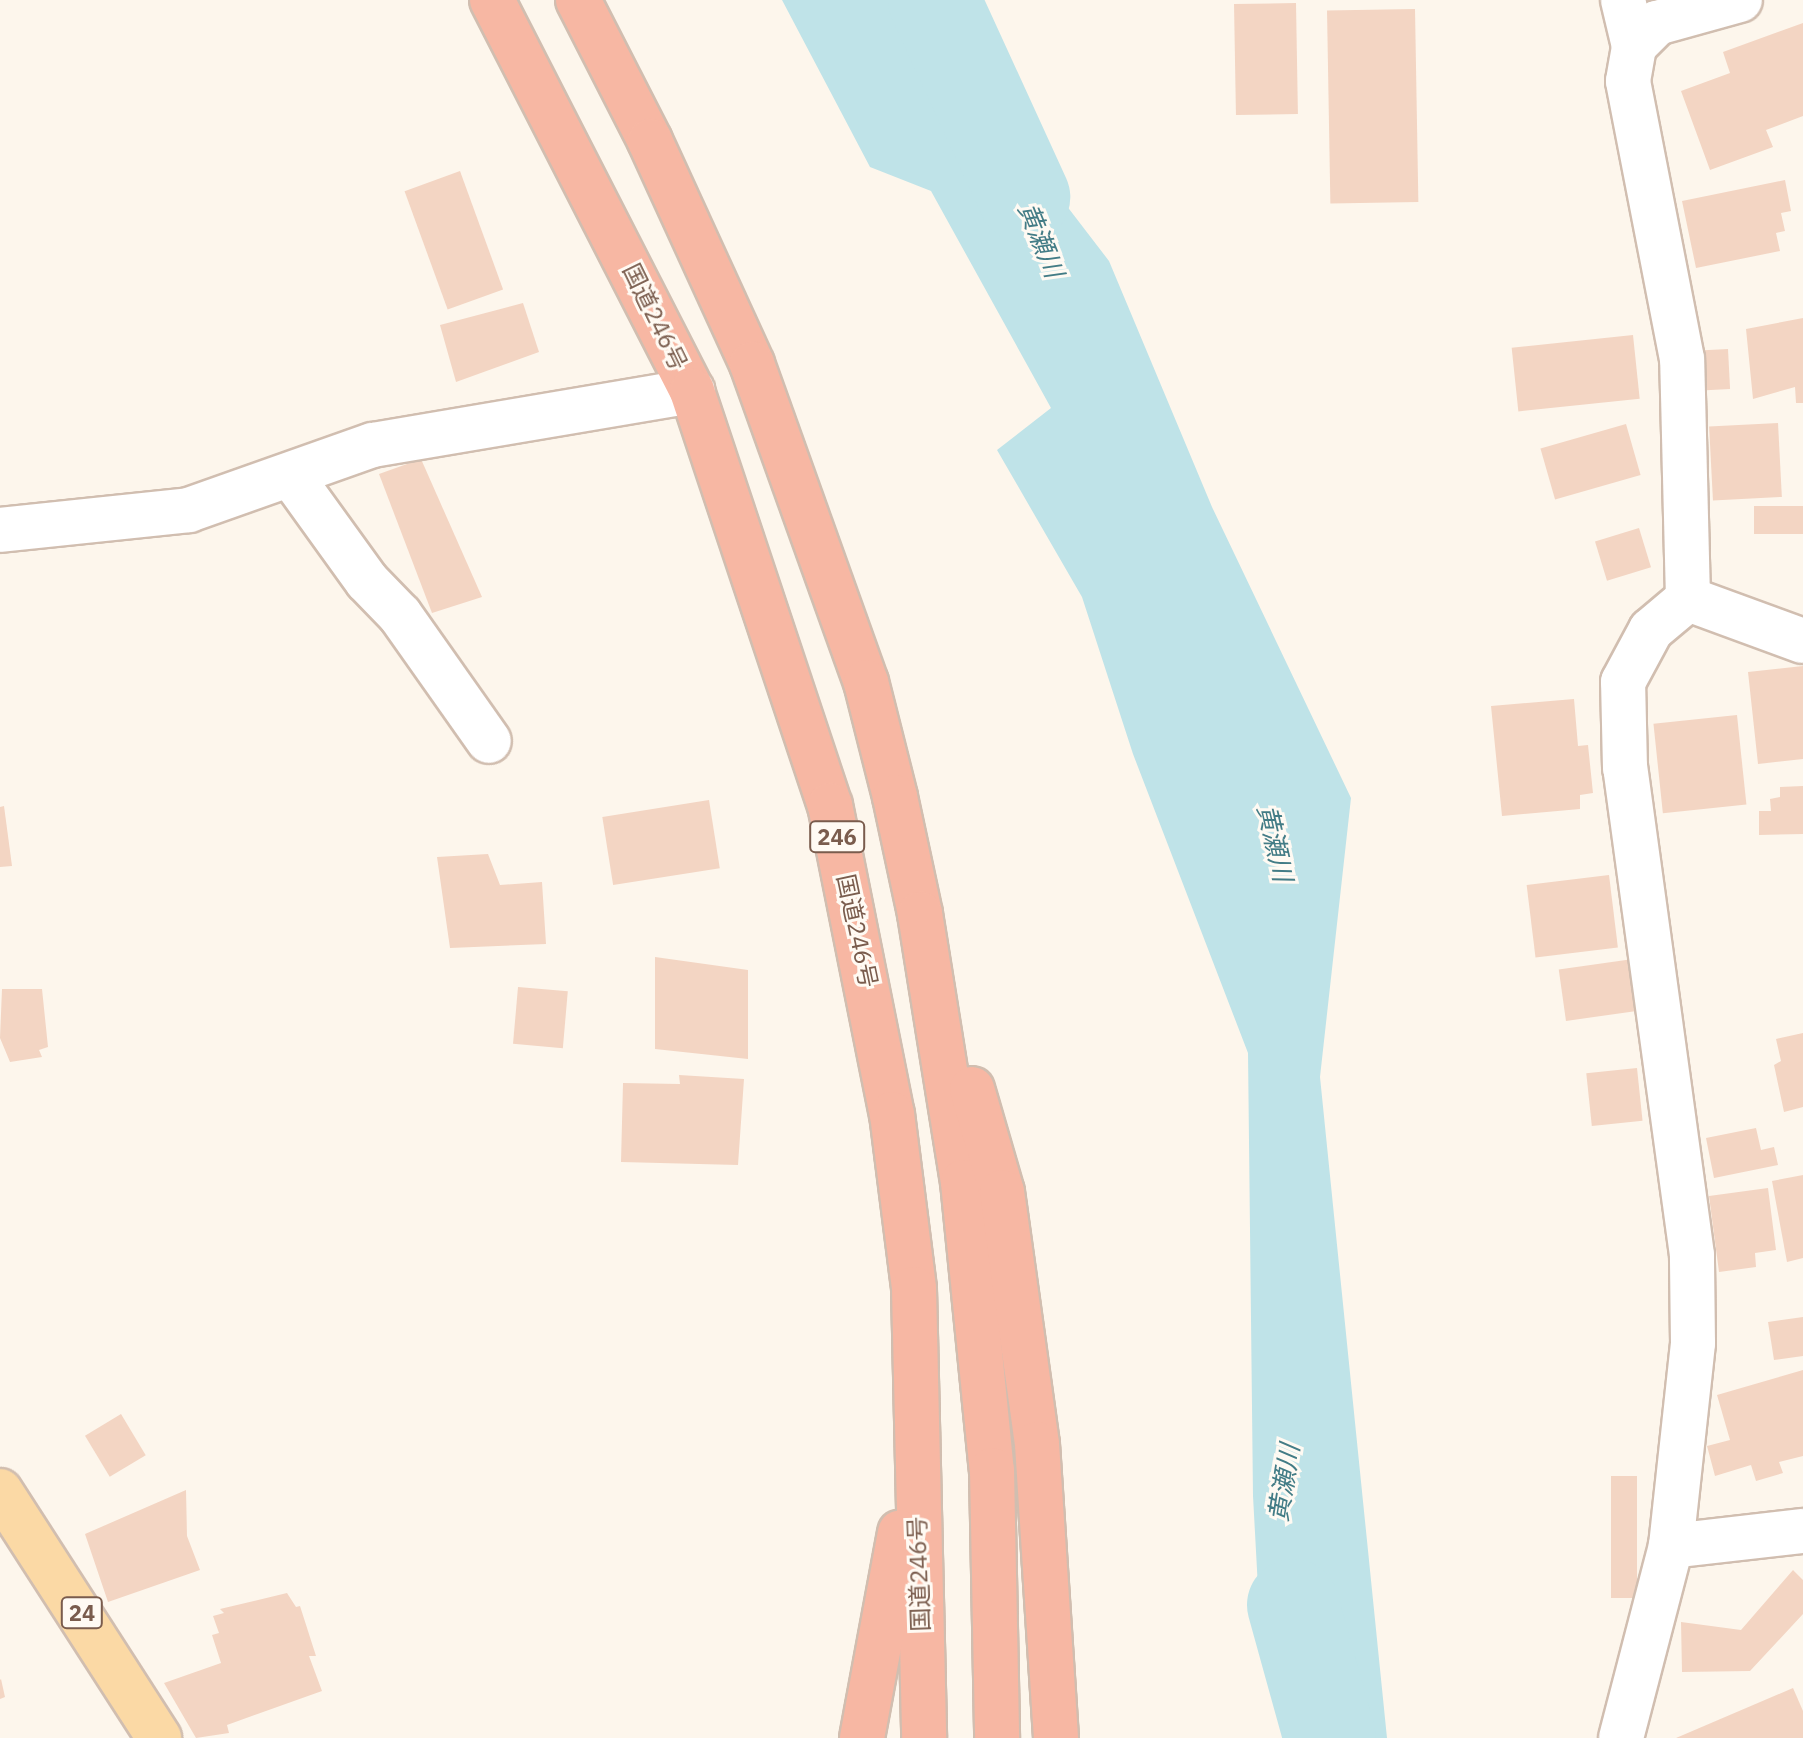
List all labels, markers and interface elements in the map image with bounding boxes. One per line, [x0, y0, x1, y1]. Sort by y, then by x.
water label: 黄瀬川 [1012, 198, 1070, 282]
street label: 国道246号 [617, 259, 693, 375]
water label: 黄瀬川 [1251, 801, 1299, 885]
road number: 246 [809, 819, 865, 855]
street label: 国道246号 [831, 872, 883, 990]
water label: 黄瀬川 [1262, 1442, 1306, 1524]
street label: 国道246号 [903, 1516, 935, 1632]
road number: 24 [60, 1595, 104, 1631]

